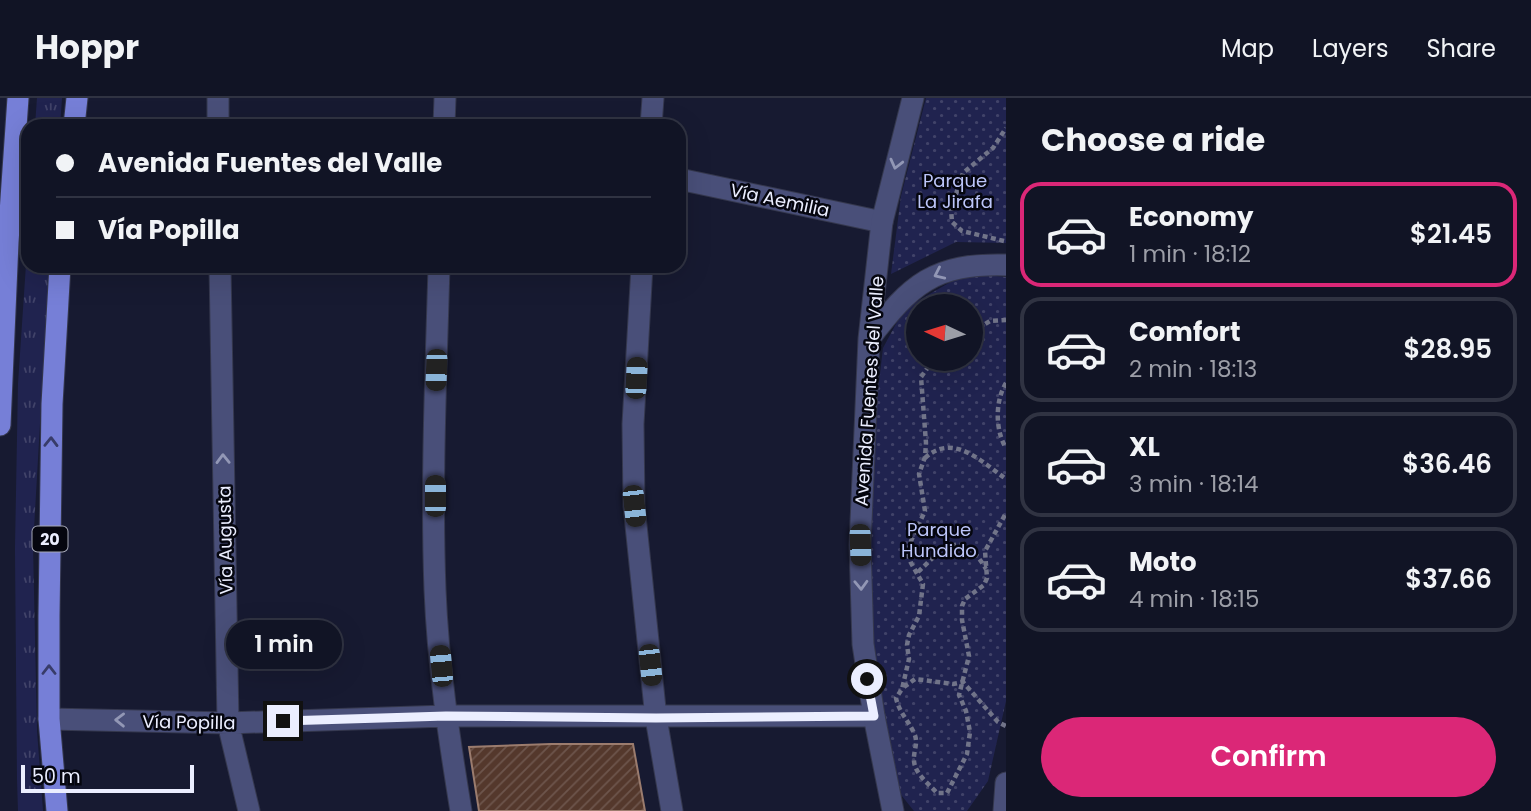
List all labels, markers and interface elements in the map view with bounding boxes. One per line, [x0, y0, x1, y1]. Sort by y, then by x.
text: Hoppr [35, 24, 139, 71]
text: Map [1221, 32, 1274, 65]
text: Layers [1312, 32, 1388, 65]
text: Share [1426, 32, 1496, 65]
text: Choose a ride [1041, 117, 1265, 162]
text: Avenida Fuentes del Valle [98, 145, 442, 181]
one-way arrow [890, 158, 904, 170]
park label: Parque La Jirafa [917, 168, 993, 214]
street label: Vía Aemilia [728, 177, 832, 223]
text: Economy [1129, 199, 1253, 235]
icon: car [1045, 203, 1108, 266]
text: Vía Popilla [98, 212, 240, 248]
text: $21.45 [1410, 216, 1492, 252]
text: 1 min · 18:12 [1129, 238, 1251, 270]
one-way arrow [934, 266, 946, 280]
street label: Avenida Fuentes del Valle [848, 275, 890, 507]
north arrow [906, 294, 984, 371]
map controls [906, 294, 983, 371]
text: Comfort [1129, 314, 1241, 350]
icon: car [1045, 318, 1108, 381]
text: $28.95 [1404, 331, 1492, 367]
car [425, 349, 448, 391]
text: 2 min · 18:13 [1129, 353, 1257, 385]
car [625, 356, 648, 400]
text: XL [1129, 429, 1160, 465]
icon: car [1045, 433, 1108, 496]
one-way arrow [43, 436, 59, 447]
text: $36.46 [1402, 446, 1492, 482]
one-way arrow [215, 453, 231, 463]
text: 3 min · 18:14 [1129, 468, 1259, 500]
car [425, 475, 446, 517]
car [622, 484, 647, 528]
street label: Vía Augusta [212, 485, 238, 595]
park label: Parque Hundido [901, 517, 977, 563]
car [849, 524, 872, 566]
road number: 20 [32, 526, 68, 552]
text: Moto [1129, 544, 1197, 580]
icon: car [1045, 548, 1108, 611]
text: $37.66 [1405, 561, 1492, 597]
one-way arrow [853, 580, 868, 591]
text: 4 min · 18:15 [1129, 583, 1259, 615]
callout: 1 min [225, 620, 341, 668]
text: 1 min [254, 628, 314, 660]
car [638, 643, 663, 687]
car [429, 644, 454, 688]
route start [851, 663, 883, 695]
one-way arrow [41, 664, 57, 674]
route end [267, 705, 299, 737]
street label: Vía Popilla [142, 709, 236, 735]
one-way arrow [114, 713, 125, 728]
button: Confirm [1041, 717, 1496, 797]
scale bar [21, 762, 194, 794]
text: 50 m [32, 763, 81, 790]

